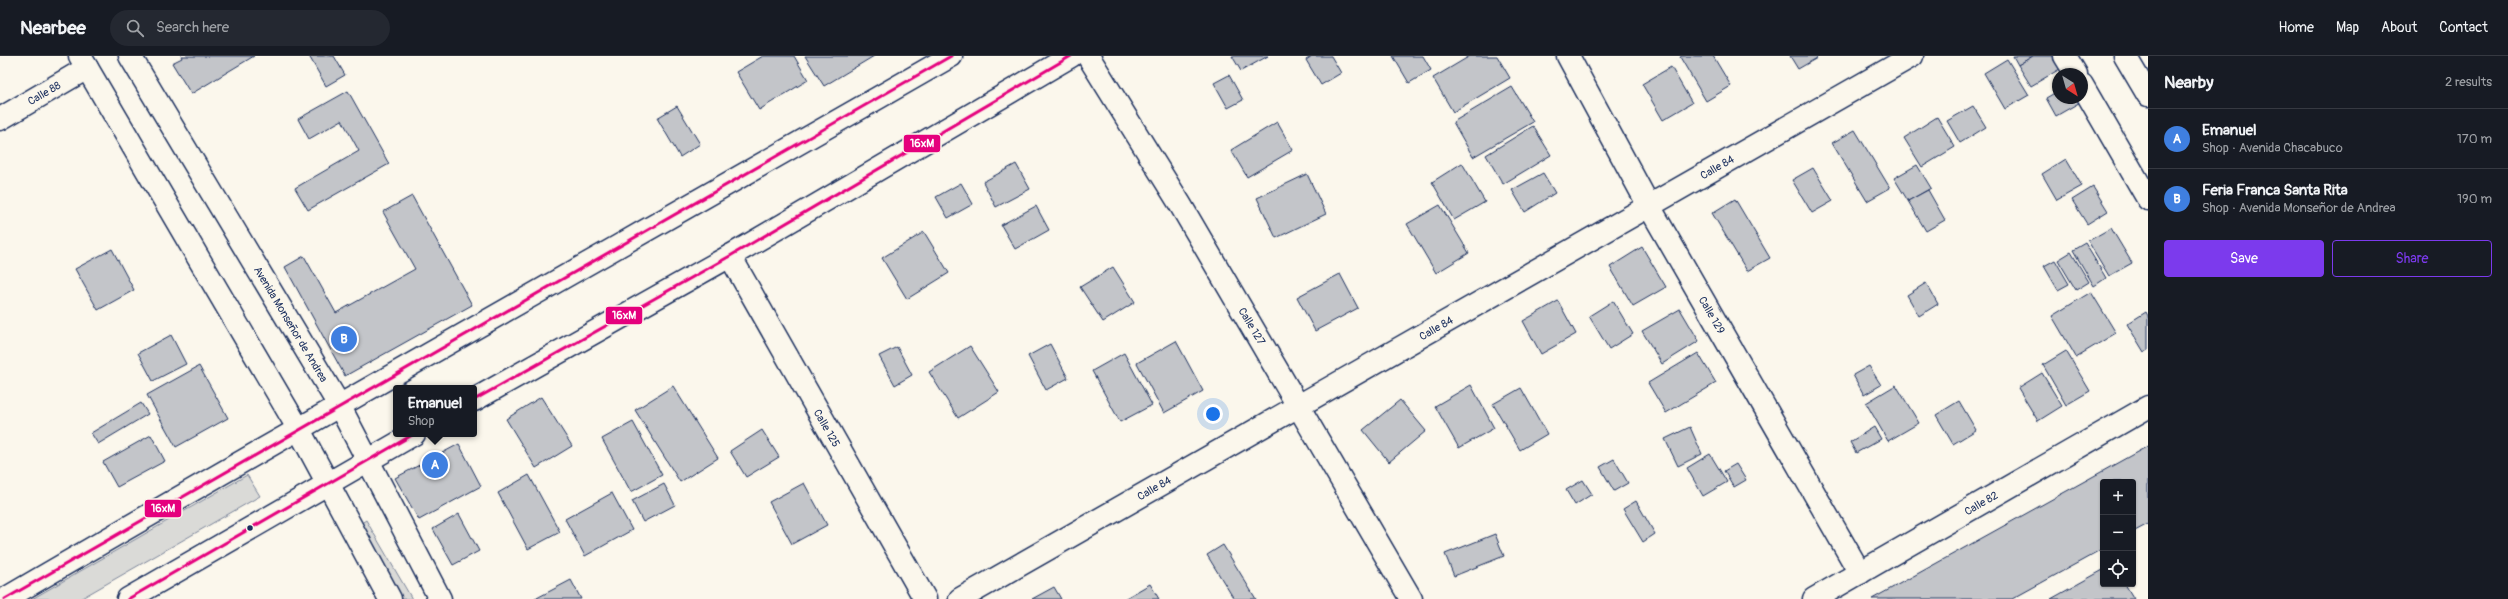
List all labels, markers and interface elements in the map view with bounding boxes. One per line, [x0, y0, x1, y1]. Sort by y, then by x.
search box [110, 10, 390, 46]
text: Nearbee [20, 16, 86, 40]
icon: search [124, 17, 146, 39]
text: Search here [156, 18, 229, 37]
text: Home [2279, 19, 2314, 36]
text: Map [2336, 19, 2359, 36]
text: About [2381, 19, 2417, 36]
text: Contact [2439, 19, 2488, 36]
north arrow [2052, 68, 2088, 104]
text: Nearby [2164, 72, 2213, 93]
text: 2 results [2445, 74, 2492, 90]
street label: Calle 88 [25, 79, 63, 108]
text: Emanuel [2202, 121, 2257, 140]
text: A [2173, 131, 2181, 147]
text: 170 m [2457, 131, 2492, 147]
line badge: 16xM [903, 134, 941, 153]
text: 16xM [910, 137, 934, 150]
text: Shop · Avenida Chacabuco [2202, 140, 2343, 156]
street label: Calle 84 [1698, 152, 1737, 182]
text: Feria Franca Santa Rita [2202, 181, 2348, 200]
text: B [2173, 191, 2181, 207]
text: 190 m [2457, 191, 2492, 207]
text: Shop · Avenida Monseñor de Andrea [2202, 200, 2396, 216]
button: Save [2164, 240, 2324, 277]
button: Share [2332, 240, 2492, 277]
street label: Avenida Monseñor de Andrea [251, 264, 330, 384]
street label: Calle 129 [1696, 294, 1728, 337]
street label: Calle 127 [1235, 305, 1268, 347]
line badge: 16xM [605, 306, 643, 325]
text: 16xM [612, 309, 636, 322]
street label: Calle 84 [1417, 313, 1456, 343]
pin: B [331, 324, 357, 354]
popup [393, 385, 477, 437]
text: Emanuel [408, 394, 462, 413]
your location [1203, 404, 1223, 424]
street label: Calle 125 [811, 407, 843, 449]
text: Shop [408, 413, 435, 429]
pin: A [422, 450, 448, 480]
street label: Calle 84 [1135, 473, 1174, 503]
map controls [2100, 479, 2136, 587]
button: + [2100, 479, 2136, 515]
street label: Calle 82 [1962, 489, 2000, 518]
line badge: 16xM [144, 499, 182, 518]
text: 16xM [151, 502, 175, 515]
button: − [2100, 515, 2136, 551]
unlabelled marker [245, 523, 255, 533]
button: locate [2100, 551, 2136, 587]

